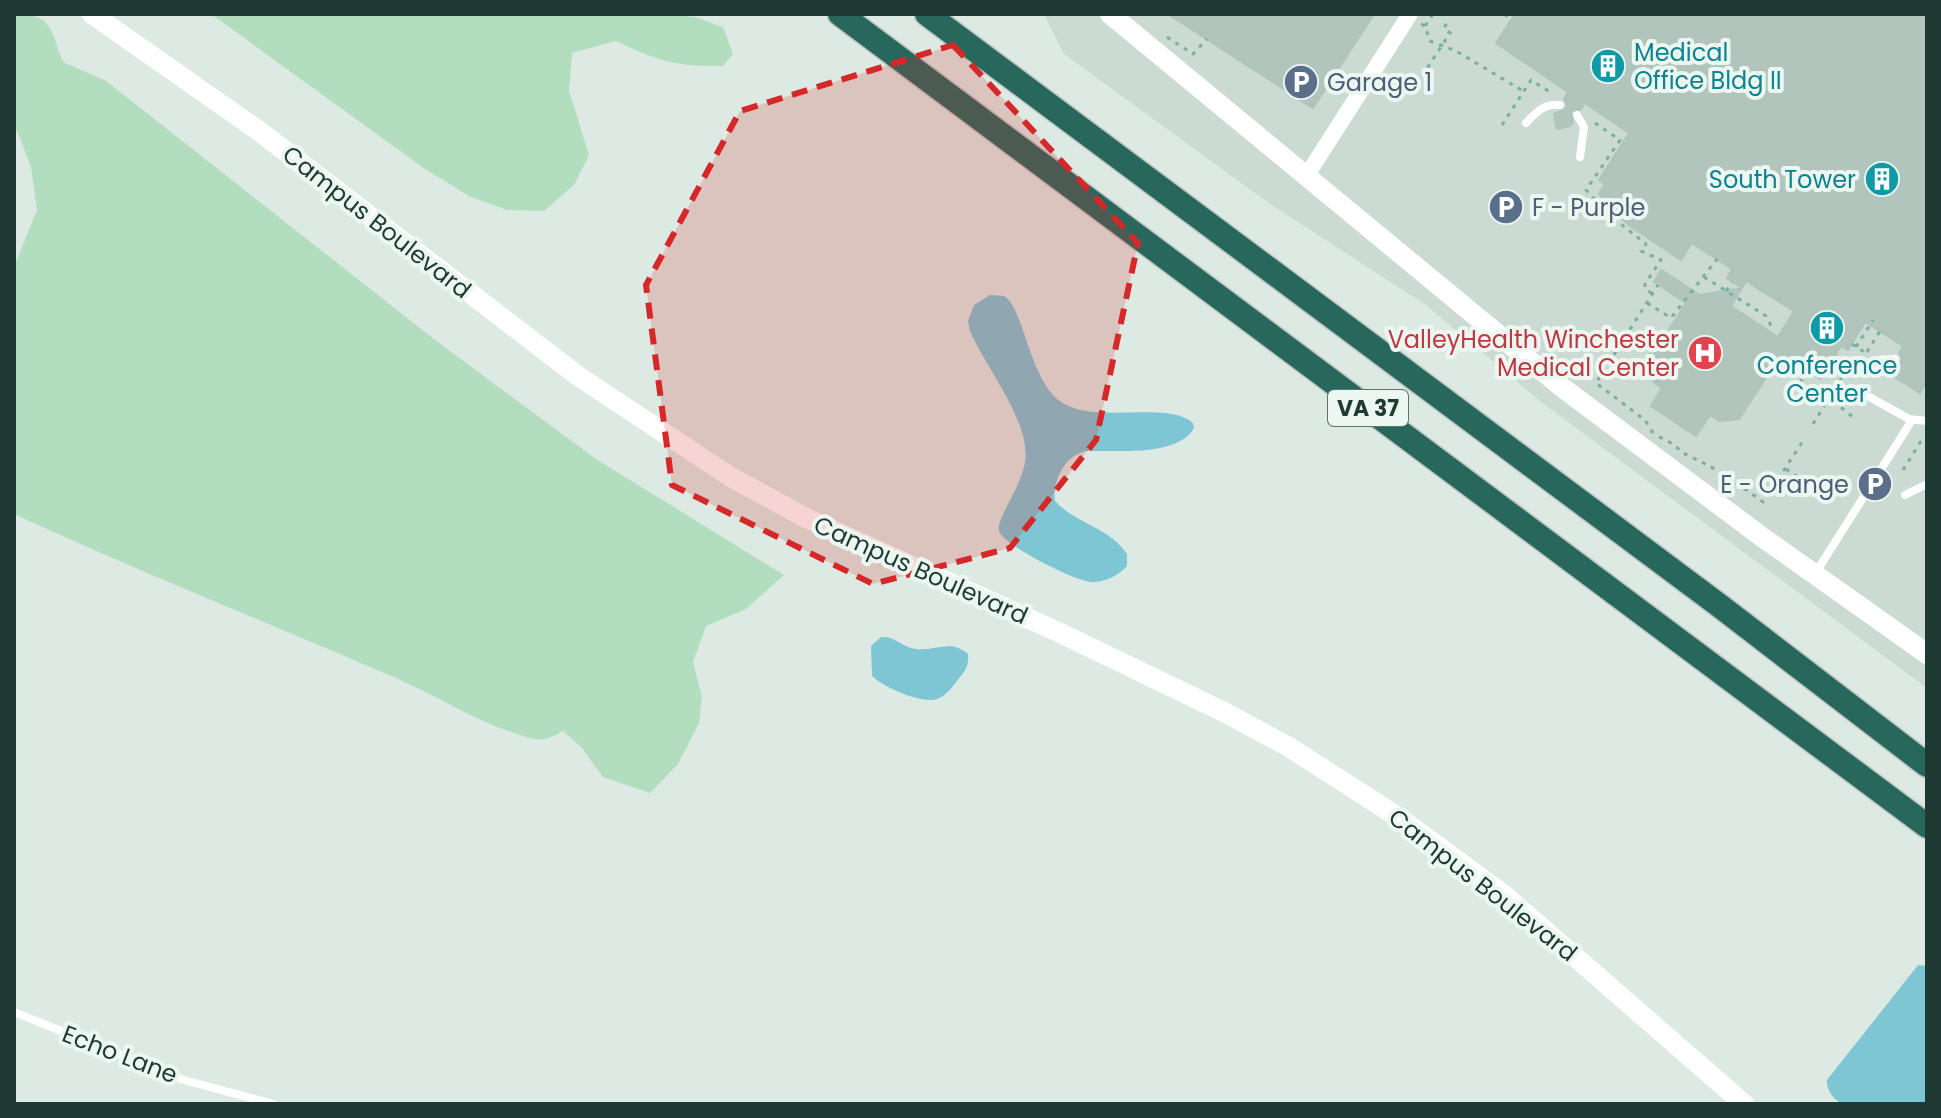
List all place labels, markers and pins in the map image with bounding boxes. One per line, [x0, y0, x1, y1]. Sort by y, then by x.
place label: Medical Office Bldg II [1634, 36, 1782, 97]
building icon: Medical Office Bldg II [1589, 47, 1627, 85]
parking icon: Garage 1 [1282, 63, 1320, 101]
place label: Garage 1 [1327, 66, 1432, 99]
building icon: South Tower [1863, 160, 1901, 198]
place label: South Tower [1709, 163, 1856, 196]
parking icon: F - Purple [1487, 188, 1525, 226]
place label: F - Purple [1532, 191, 1645, 224]
building icon: Conference Center [1808, 309, 1846, 347]
place label: ValleyHealth Winchester Medical Center [1388, 323, 1679, 384]
hospital icon: ValleyHealth Winchester Medical Center [1686, 334, 1724, 372]
place label: Conference Center [1757, 349, 1897, 410]
parking icon: E - Orange [1856, 465, 1894, 503]
place label: E - Orange [1720, 468, 1849, 501]

